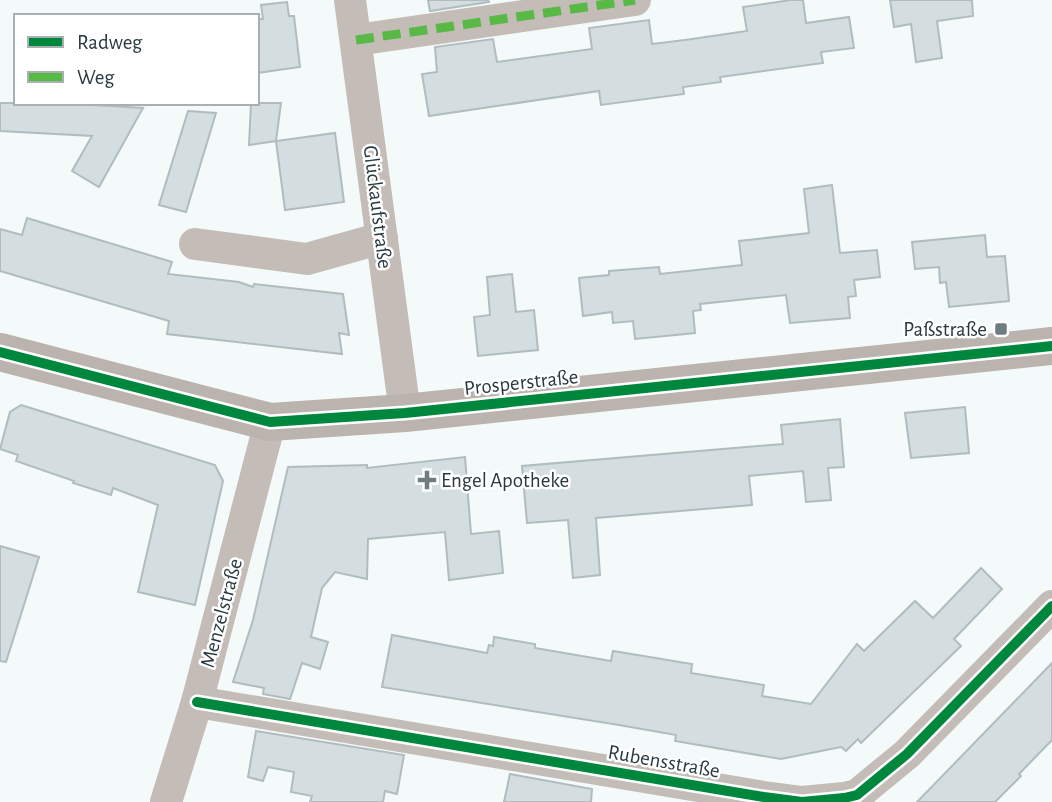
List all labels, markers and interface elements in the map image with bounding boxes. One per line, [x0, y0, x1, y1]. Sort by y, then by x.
legend [14, 14, 259, 105]
text: Radweg [77, 32, 143, 53]
text: Weg [77, 67, 115, 88]
street label: Glückaufstraße [360, 144, 395, 270]
place label: Paßstraße [903, 319, 987, 340]
marker: Paßstraße [993, 321, 1009, 337]
street label: Prosperstraße [463, 366, 579, 399]
place label: Engel Apotheke [441, 470, 569, 491]
marker: Engel Apotheke [419, 472, 435, 488]
street label: Menzelstraße [197, 556, 246, 670]
street label: Rubensstraße [606, 741, 721, 782]

